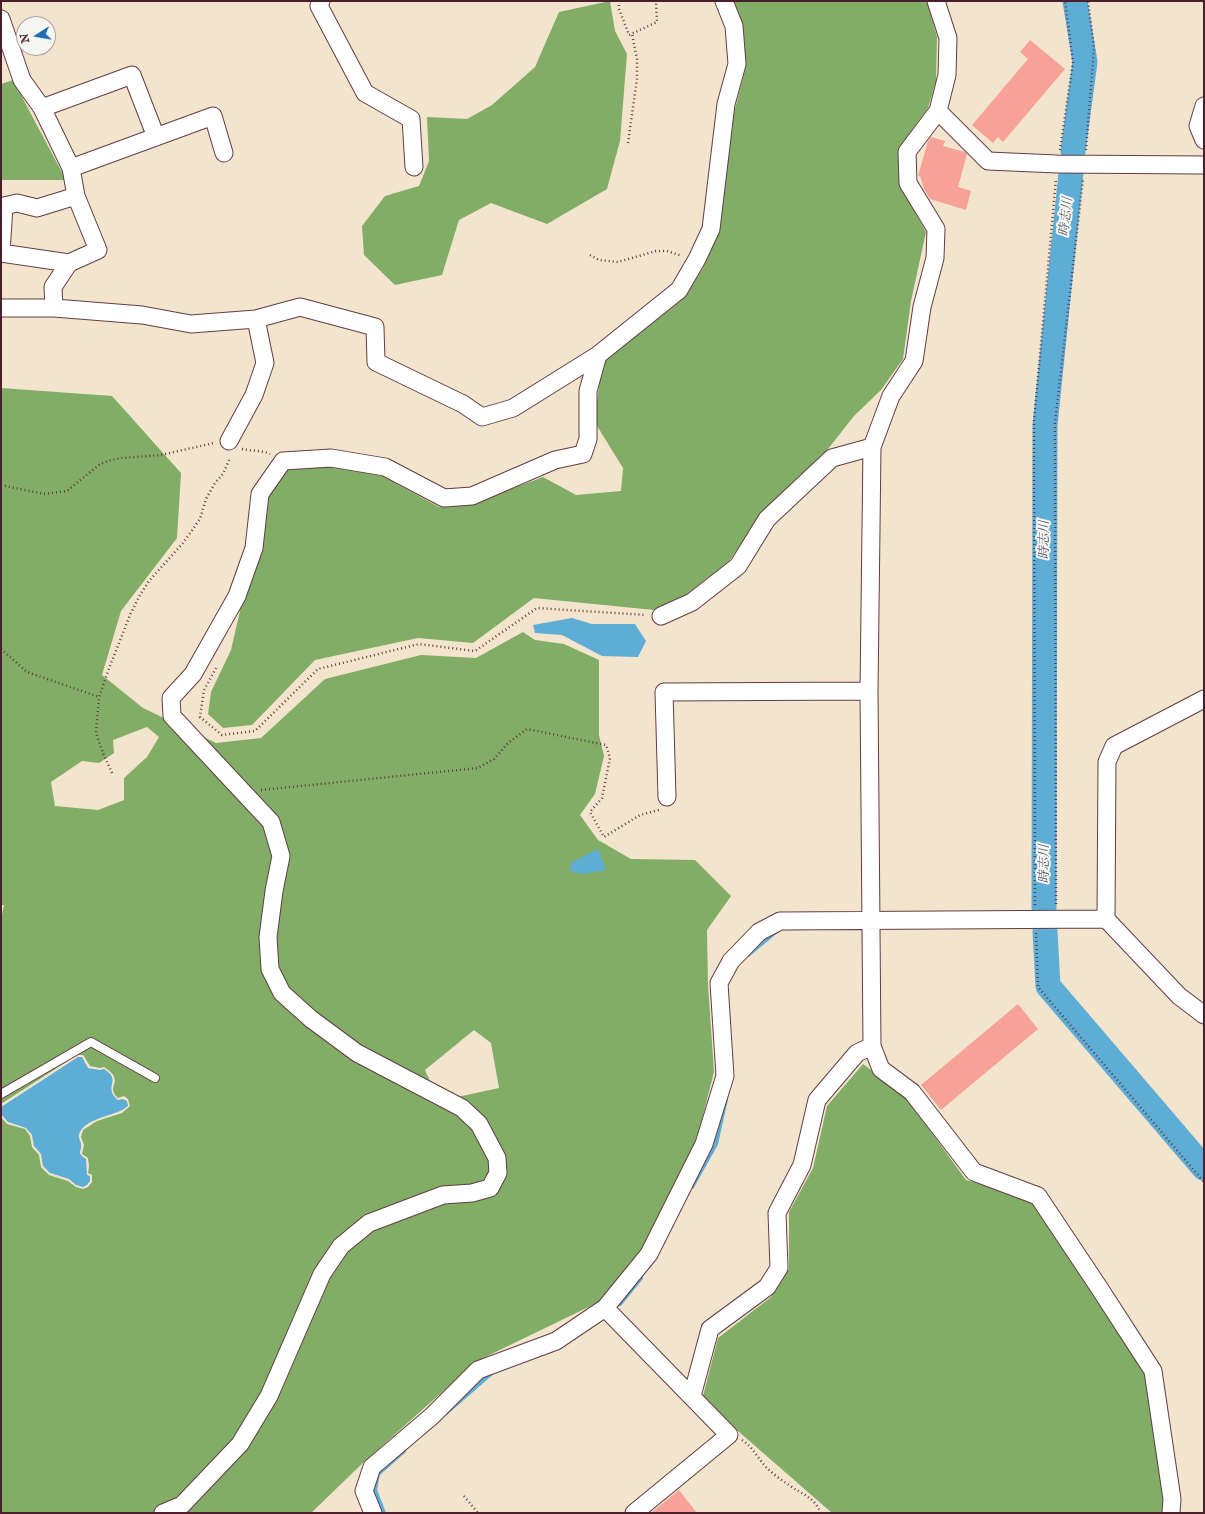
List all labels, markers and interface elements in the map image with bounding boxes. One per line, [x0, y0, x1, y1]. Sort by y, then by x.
north arrow [16, 16, 56, 56]
text: N [17, 32, 33, 44]
water label: 時志川 [1057, 197, 1077, 237]
water label: 時志川 [1037, 521, 1053, 559]
water label: 時志川 [1037, 845, 1053, 883]

